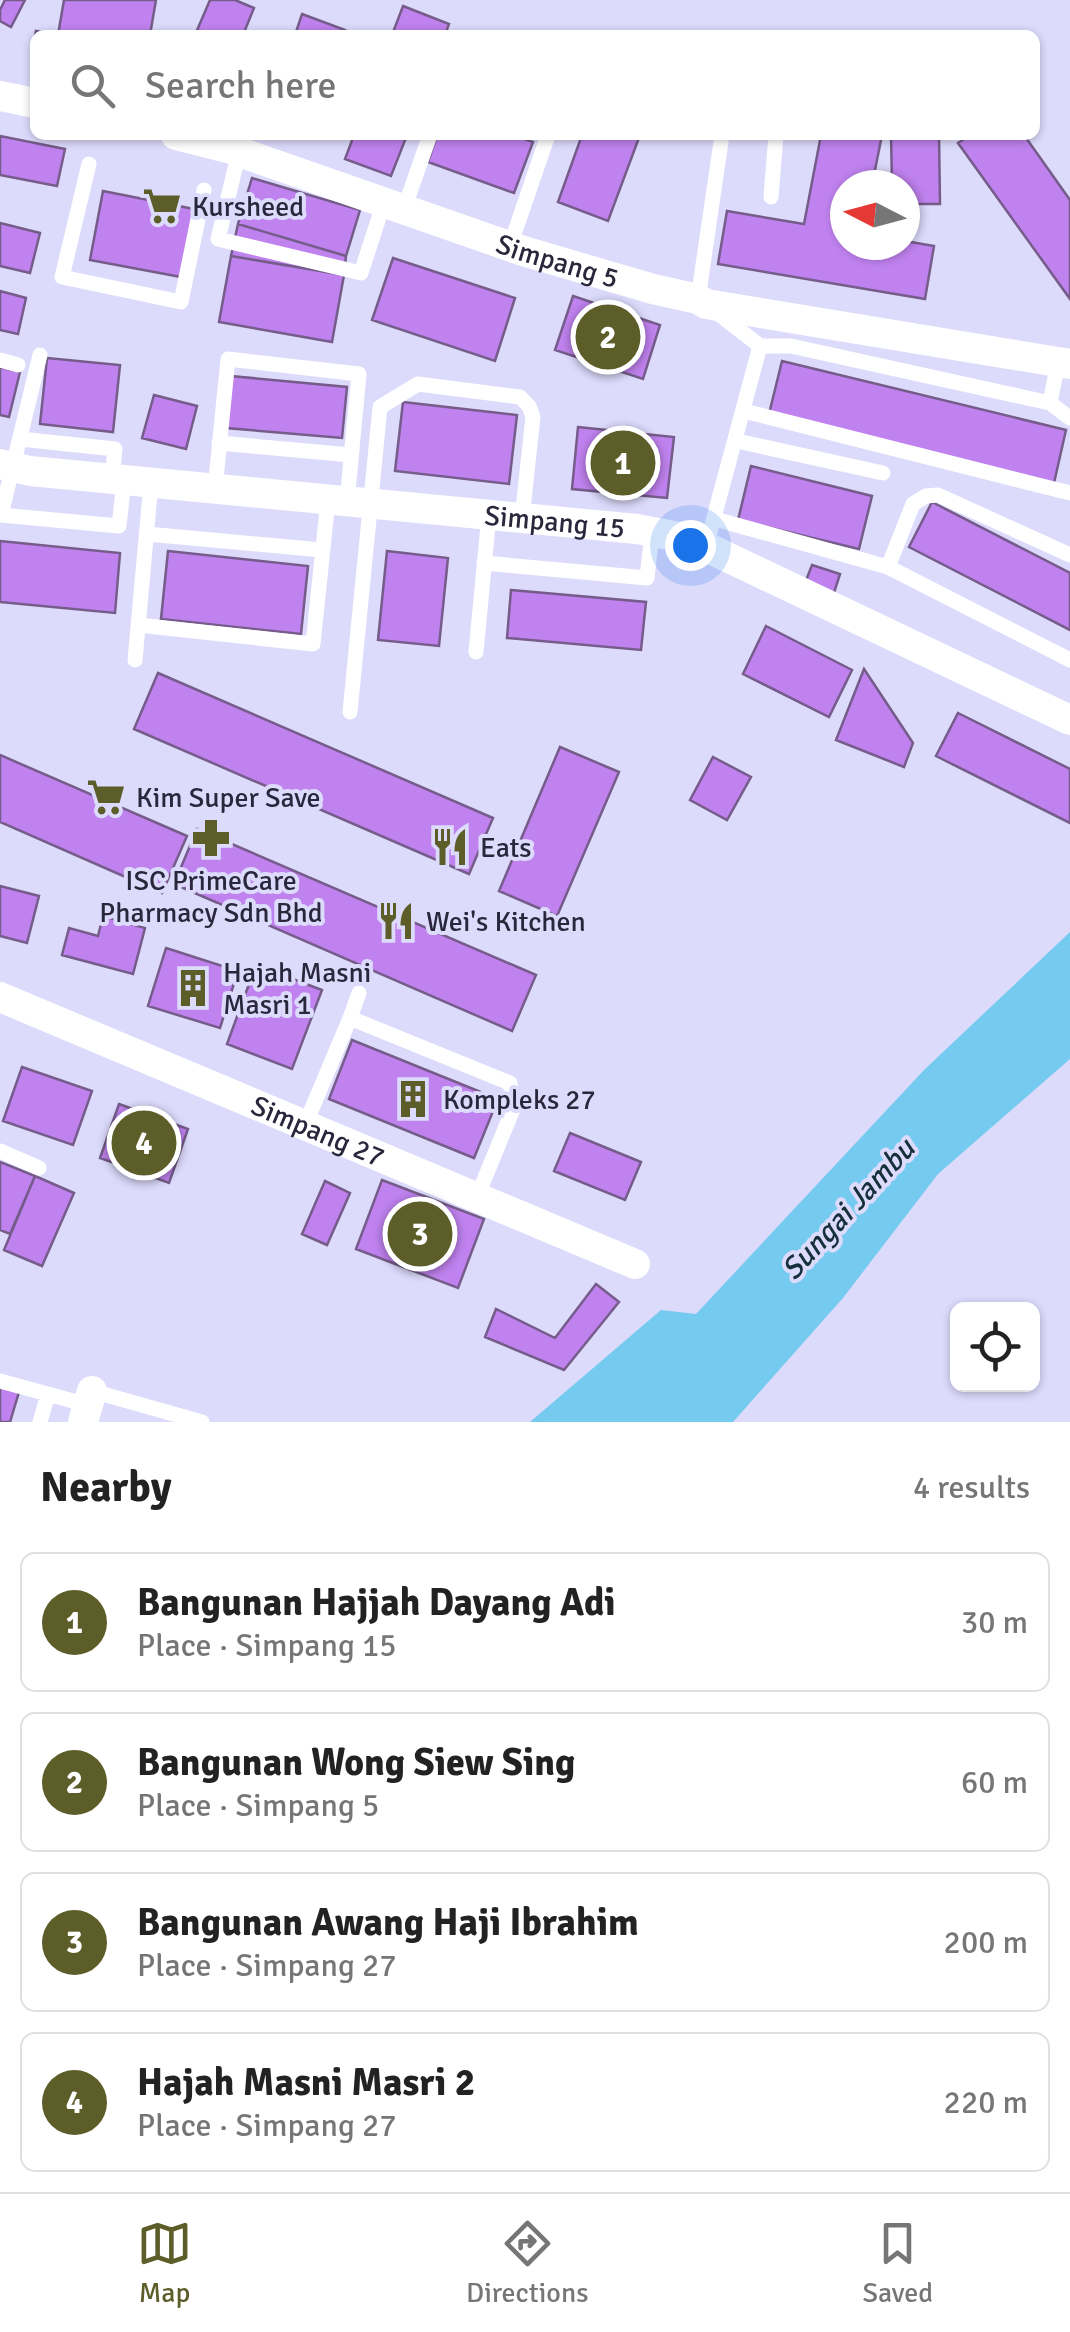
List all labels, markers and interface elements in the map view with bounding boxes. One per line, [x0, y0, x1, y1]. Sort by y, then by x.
search box [30, 30, 1040, 140]
icon: search [65, 58, 120, 113]
text: Search here [145, 62, 337, 109]
north arrow [830, 170, 920, 260]
supermarket icon: Kursheed [141, 185, 183, 227]
place label: Kursheed [192, 190, 304, 224]
street label: Simpang 5 [492, 227, 622, 296]
pin: 2 [576, 300, 640, 374]
pin: 1 [590, 426, 656, 500]
street label: Simpang 15 [483, 499, 627, 546]
your location [665, 520, 716, 571]
supermarket icon: Kim Super Save [85, 776, 127, 818]
place label: Kim Super Save [136, 781, 321, 815]
pharmacy icon: ISC PrimeCare Pharmacy Sdn Bhd [190, 817, 232, 859]
restaurant icon: Eats [429, 826, 471, 868]
place label: Eats [480, 831, 532, 865]
place label: ISC PrimeCare Pharmacy Sdn Bhd [99, 864, 323, 930]
restaurant icon: Wei's Kitchen [375, 900, 417, 942]
place label: Wei's Kitchen [426, 905, 586, 939]
place label: Hajah Masni Masri 1 [223, 956, 371, 1022]
building icon: Hajah Masni Masri 1 [172, 967, 214, 1009]
building icon: Kompleks 27 [392, 1078, 434, 1120]
place label: Kompleks 27 [443, 1083, 596, 1117]
street label: Simpang 27 [246, 1089, 389, 1175]
pin: 4 [112, 1106, 176, 1180]
water label: Sungai Jambu [774, 1130, 924, 1288]
pin: 3 [388, 1196, 452, 1272]
map controls [950, 1302, 1040, 1392]
button: locate [950, 1302, 1040, 1392]
text: Nearby [40, 1462, 172, 1513]
text: 4 results [913, 1468, 1030, 1507]
text: Bangunan Hajjah Dayang Adi [137, 1579, 616, 1626]
text: 1 [66, 1603, 83, 1642]
text: 30 m [961, 1603, 1028, 1642]
text: Place · Simpang 15 [137, 1626, 397, 1665]
text: Bangunan Wong Siew Sing [137, 1739, 575, 1786]
text: 2 [66, 1763, 83, 1802]
text: 60 m [961, 1763, 1028, 1802]
text: Place · Simpang 5 [137, 1786, 379, 1825]
text: Bangunan Awang Haji Ibrahim [137, 1899, 639, 1946]
text: 3 [66, 1923, 83, 1962]
text: 200 m [944, 1923, 1028, 1962]
text: Place · Simpang 27 [137, 1946, 397, 1985]
text: Hajah Masni Masri 2 [137, 2059, 475, 2106]
text: 4 [66, 2083, 83, 2122]
text: 220 m [944, 2083, 1028, 2122]
text: Place · Simpang 27 [137, 2106, 397, 2145]
tab: Map [137, 2216, 192, 2310]
tab: Directions [466, 2216, 588, 2310]
tab: Saved [862, 2216, 933, 2310]

